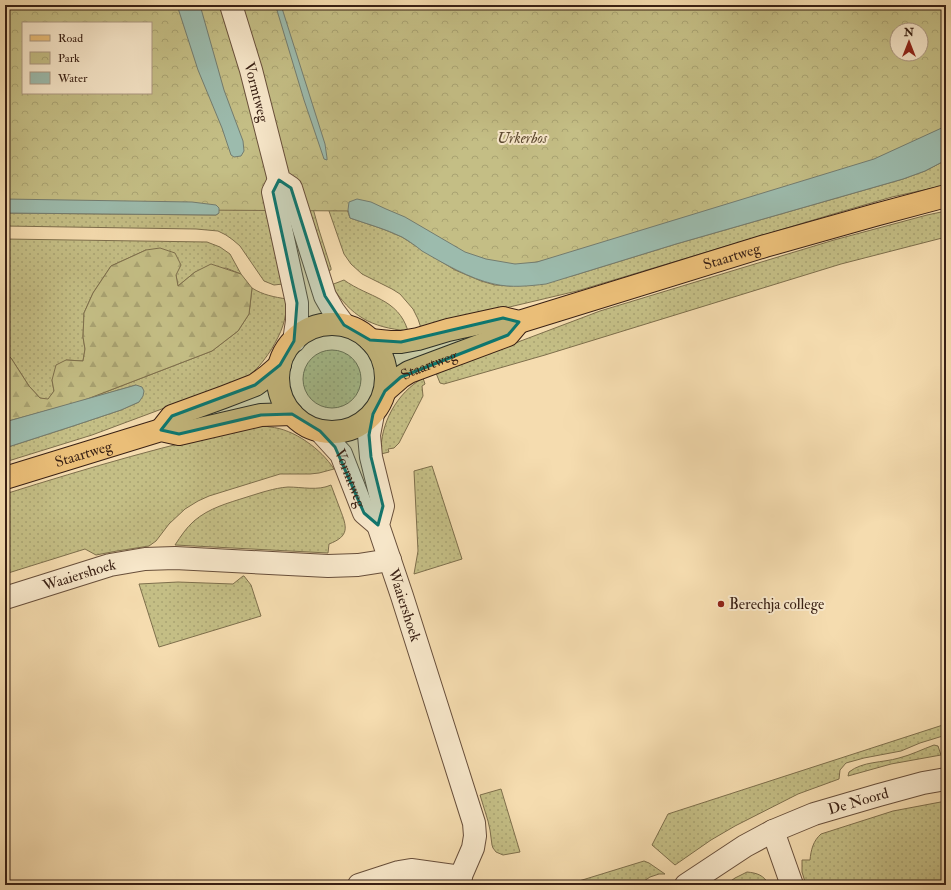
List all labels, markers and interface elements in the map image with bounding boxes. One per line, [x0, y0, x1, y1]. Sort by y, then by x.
legend [22, 22, 152, 94]
north arrow [889, 22, 929, 62]
text: N [903, 26, 915, 39]
text: Road [58, 31, 83, 46]
text: Park [58, 51, 80, 66]
street label: Vormtweg [239, 60, 273, 125]
text: Water [57, 71, 88, 86]
park label: Urkerbos [497, 129, 548, 148]
street label: Staartweg [701, 239, 763, 275]
street label: Staartweg [397, 346, 461, 385]
street label: Staartweg [53, 436, 115, 472]
street label: Vormtweg [330, 446, 370, 511]
street label: Waaiershoek [40, 555, 117, 596]
street label: Waaiershoek [383, 565, 425, 644]
place label: Berechja college [729, 595, 824, 614]
marker: Berechja college [716, 599, 726, 609]
street label: De Noord [826, 784, 891, 819]

